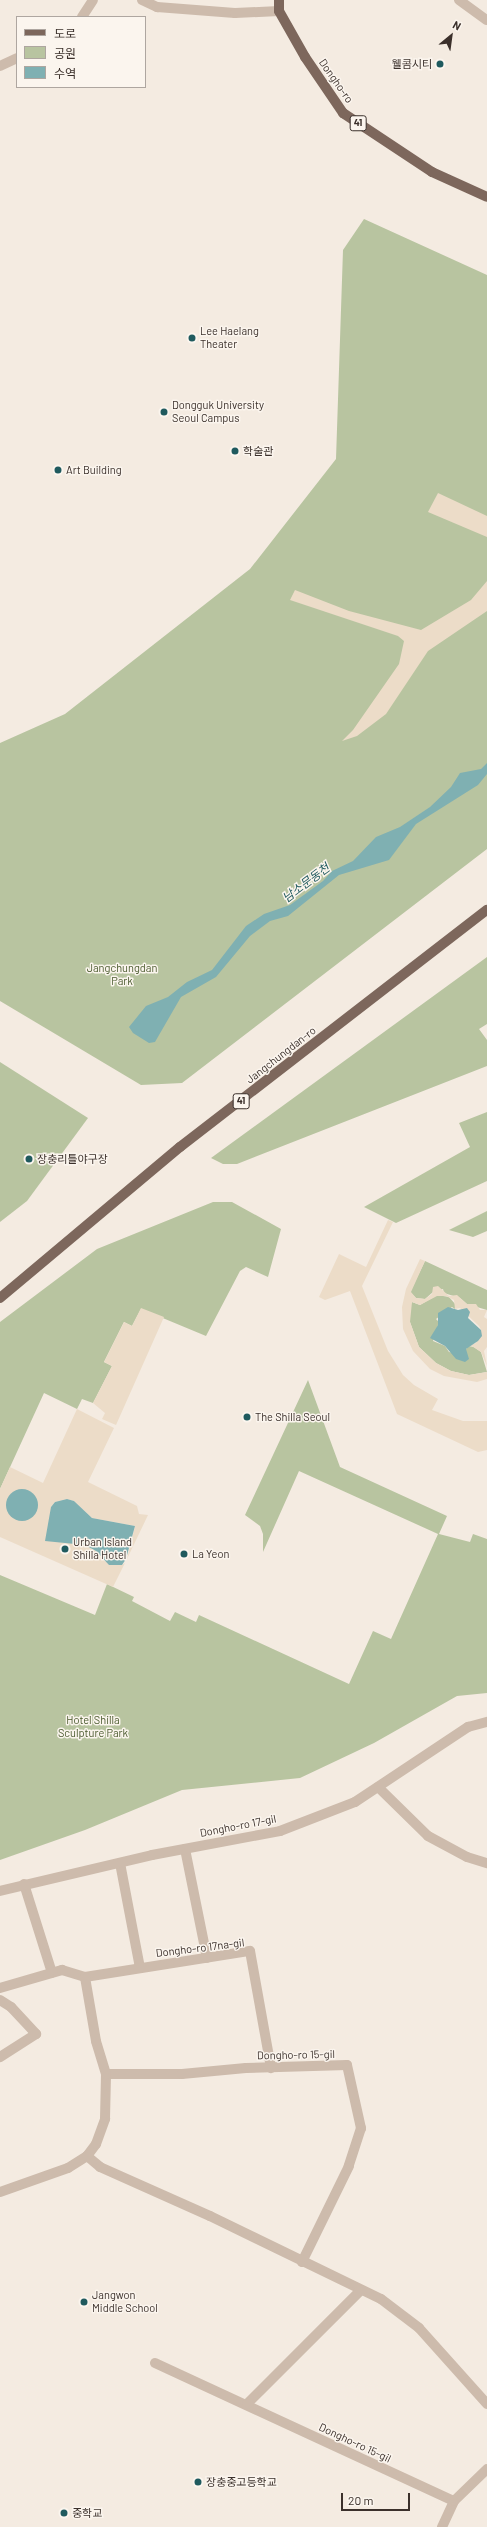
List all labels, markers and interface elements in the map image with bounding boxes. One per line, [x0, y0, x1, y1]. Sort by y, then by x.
legend [16, 16, 146, 88]
north arrow [431, 16, 471, 56]
text: N [451, 18, 463, 33]
text: 도로 [54, 26, 76, 40]
text: 공원 [54, 46, 76, 60]
street label: Dongho-ro [316, 56, 356, 106]
place label: 웰콤시티 [392, 57, 432, 71]
marker: 웰콤시티 [435, 59, 445, 69]
text: 수역 [54, 66, 76, 80]
road number: 41 [349, 115, 367, 131]
place label: Lee Haelang Theater [200, 325, 259, 351]
marker: Lee Haelang Theater [187, 333, 197, 343]
place label: Dongguk University Seoul Campus [172, 399, 264, 425]
marker: Dongguk University Seoul Campus [159, 407, 169, 417]
place label: 학술관 [243, 444, 273, 458]
marker: 학술관 [230, 446, 240, 456]
place label: Art Building [66, 463, 122, 477]
marker: Art Building [53, 465, 63, 475]
water label: 남소문동천 [280, 861, 332, 905]
park label: Jangchungdan Park [87, 962, 157, 988]
street label: Jangchungdan-ro [243, 1024, 319, 1086]
road number: 41 [232, 1093, 250, 1109]
place label: 장충리틀야구장 [37, 1152, 108, 1166]
marker: 장충리틀야구장 [24, 1154, 34, 1164]
place label: The Shilla Seoul [255, 1410, 330, 1424]
marker: The Shilla Seoul [242, 1412, 252, 1422]
place label: Urban Island Shilla Hotel [73, 1536, 132, 1562]
marker: Urban Island Shilla Hotel [60, 1544, 70, 1554]
place label: La Yeon [192, 1547, 229, 1561]
marker: La Yeon [179, 1549, 189, 1559]
park label: Hotel Shilla Sculpture Park [58, 1714, 128, 1740]
street label: Dongho-ro 17-gil [199, 1812, 277, 1840]
street label: Dongho-ro 17na-gil [155, 1936, 245, 1960]
street label: Dongho-ro 15-gil [257, 2048, 335, 2062]
place label: Jangwon Middle School [92, 2289, 158, 2315]
marker: Jangwon Middle School [79, 2297, 89, 2307]
street label: Dongho-ro 15-gil [317, 2421, 393, 2465]
place label: 장충중고등학교 [206, 2475, 277, 2489]
marker: 장충중고등학교 [193, 2477, 203, 2487]
scale bar [343, 2485, 412, 2511]
text: 20 m [348, 2493, 374, 2507]
place label: 중학교 [72, 2506, 102, 2520]
marker: 중학교 [59, 2508, 69, 2518]

